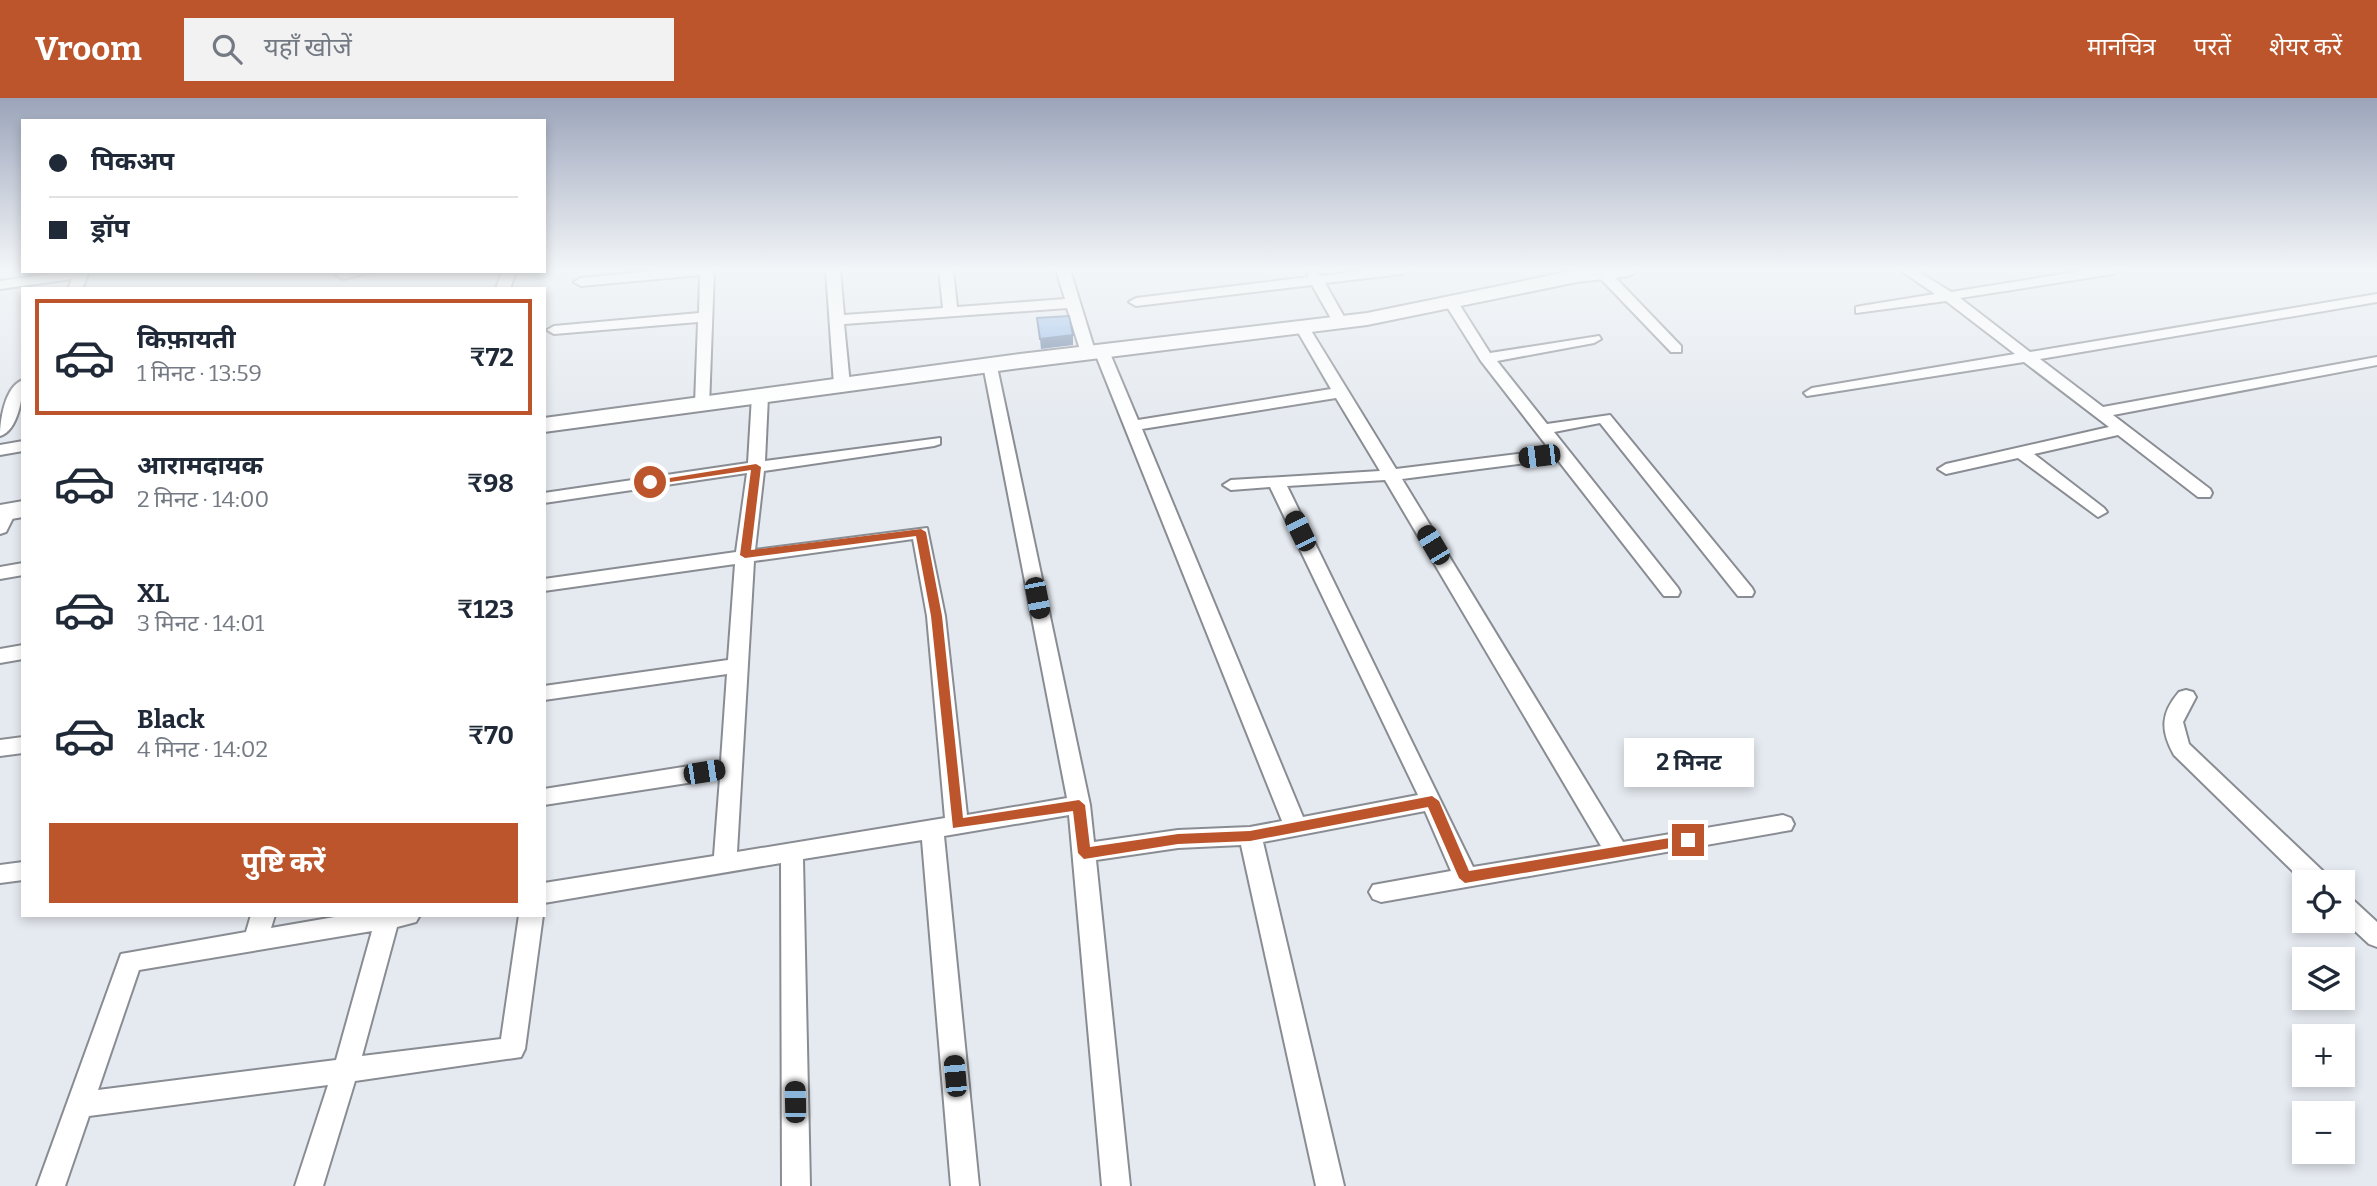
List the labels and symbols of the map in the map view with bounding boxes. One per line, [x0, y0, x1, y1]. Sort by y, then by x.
car [1517, 443, 1562, 469]
route start [634, 466, 666, 498]
car [1282, 508, 1319, 554]
car [1414, 522, 1453, 568]
car [1023, 575, 1052, 621]
callout: 2 मिनट [1623, 738, 1753, 788]
car [682, 758, 727, 786]
route end [1672, 824, 1704, 856]
car [943, 1054, 968, 1098]
car [785, 1081, 806, 1123]

